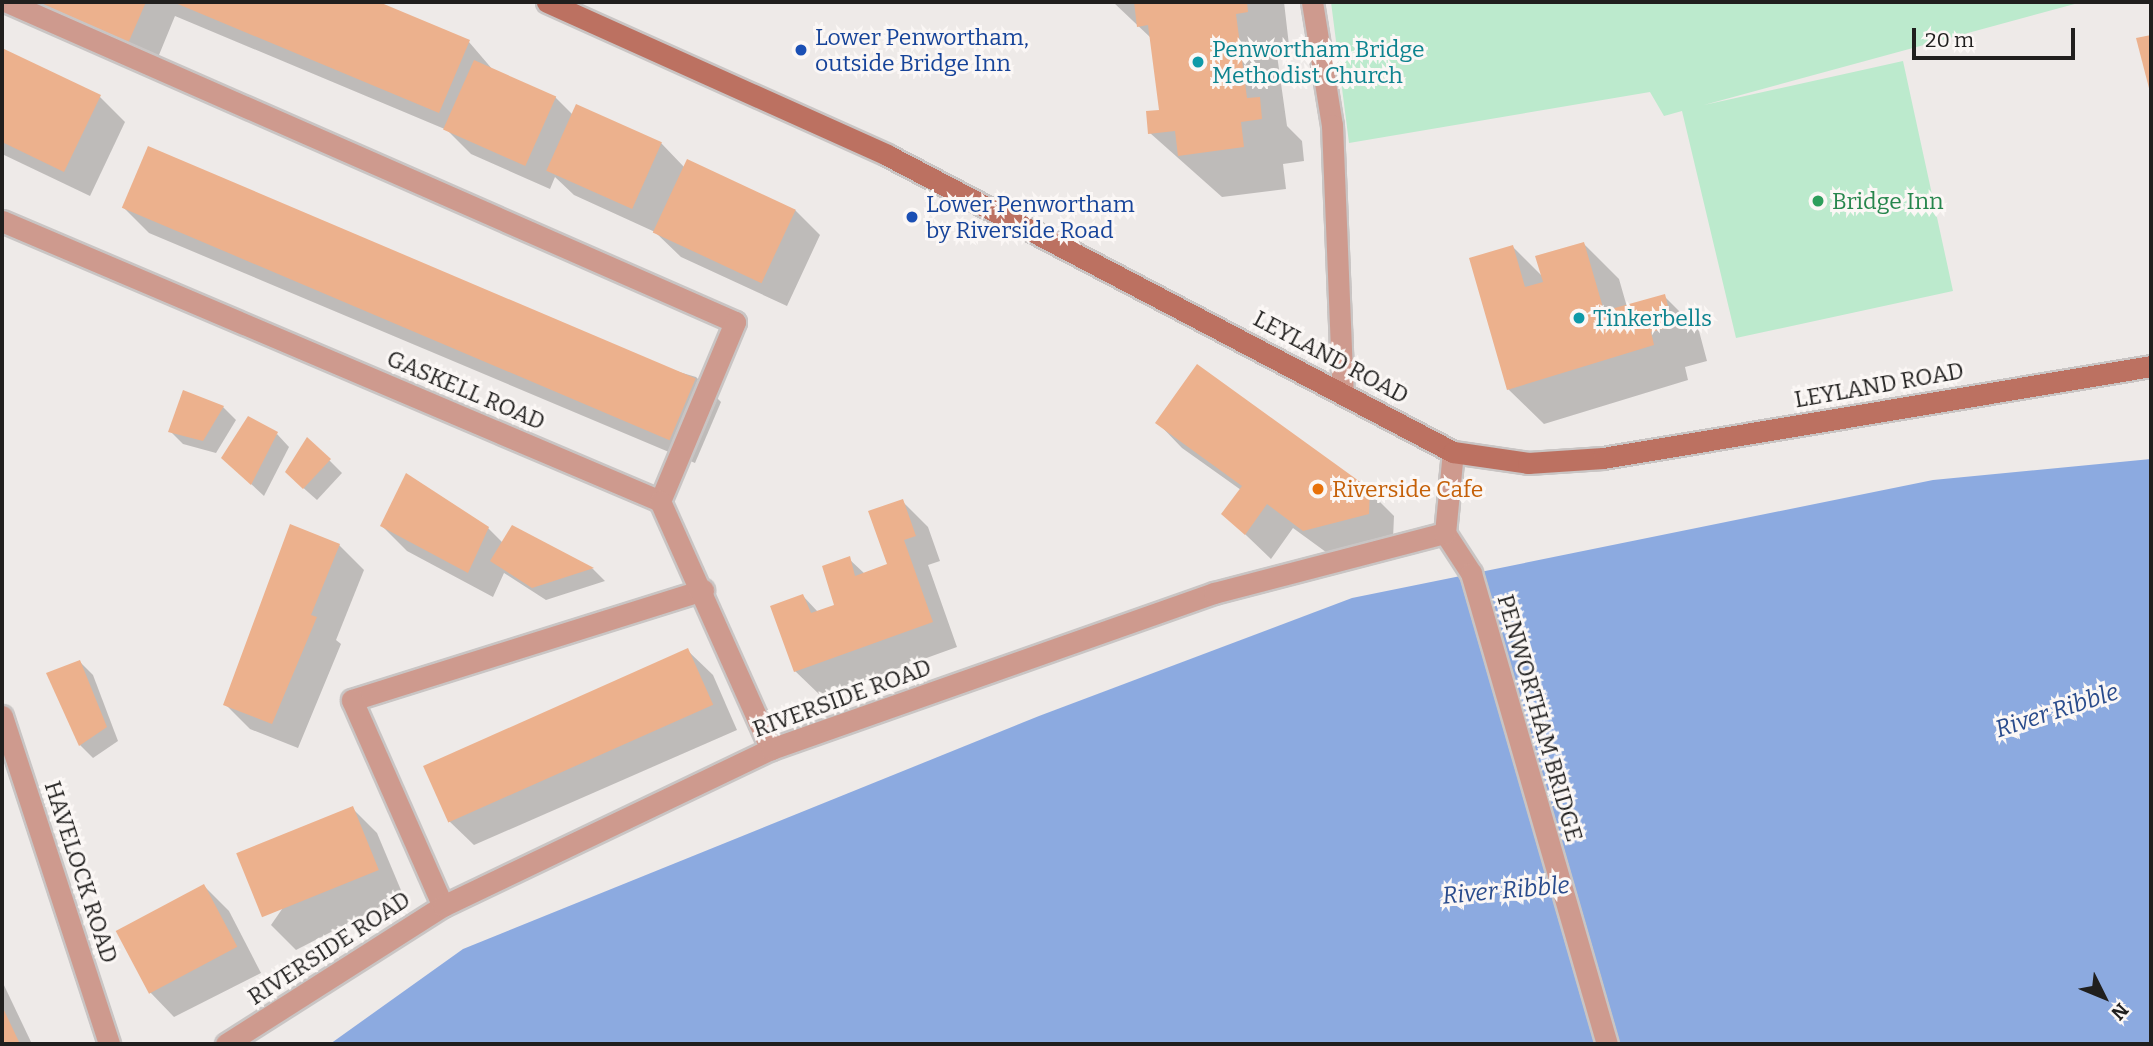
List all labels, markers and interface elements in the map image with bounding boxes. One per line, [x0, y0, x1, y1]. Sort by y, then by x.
scale bar [1915, 14, 2078, 58]
place label: Lower Penwortham, outside Bridge Inn [815, 23, 1029, 77]
text: 20 m [1925, 27, 1974, 53]
place label: Penwortham Bridge Methodist Church [1212, 35, 1425, 89]
marker: Lower Penwortham, outside Bridge Inn [793, 42, 809, 58]
marker: Penwortham Bridge Methodist Church [1190, 54, 1206, 70]
place label: Bridge Inn [1832, 187, 1944, 215]
place label: Lower Penwortham by Riverside Road [926, 190, 1135, 244]
marker: Bridge Inn [1810, 193, 1826, 209]
marker: Lower Penwortham by Riverside Road [904, 209, 920, 225]
place label: Tinkerbells [1593, 304, 1712, 332]
street label: LEYLAND ROAD [1249, 305, 1413, 409]
marker: Tinkerbells [1571, 310, 1587, 326]
street label: GASKELL ROAD [383, 344, 549, 436]
street label: LEYLAND ROAD [1792, 357, 1966, 413]
place label: Riverside Cafe [1332, 475, 1483, 503]
marker: Riverside Cafe [1310, 481, 1326, 497]
street label: PENWORTHAM BRIDGE [1491, 591, 1589, 845]
street label: RIVERSIDE ROAD [749, 653, 935, 743]
water label: River Ribble [1992, 678, 2122, 744]
street label: HAVELOCK ROAD [39, 778, 123, 966]
water label: River Ribble [1441, 871, 1571, 911]
street label: RIVERSIDE ROAD [243, 885, 415, 1011]
north arrow [2069, 962, 2139, 1032]
text: N [2106, 998, 2133, 1025]

